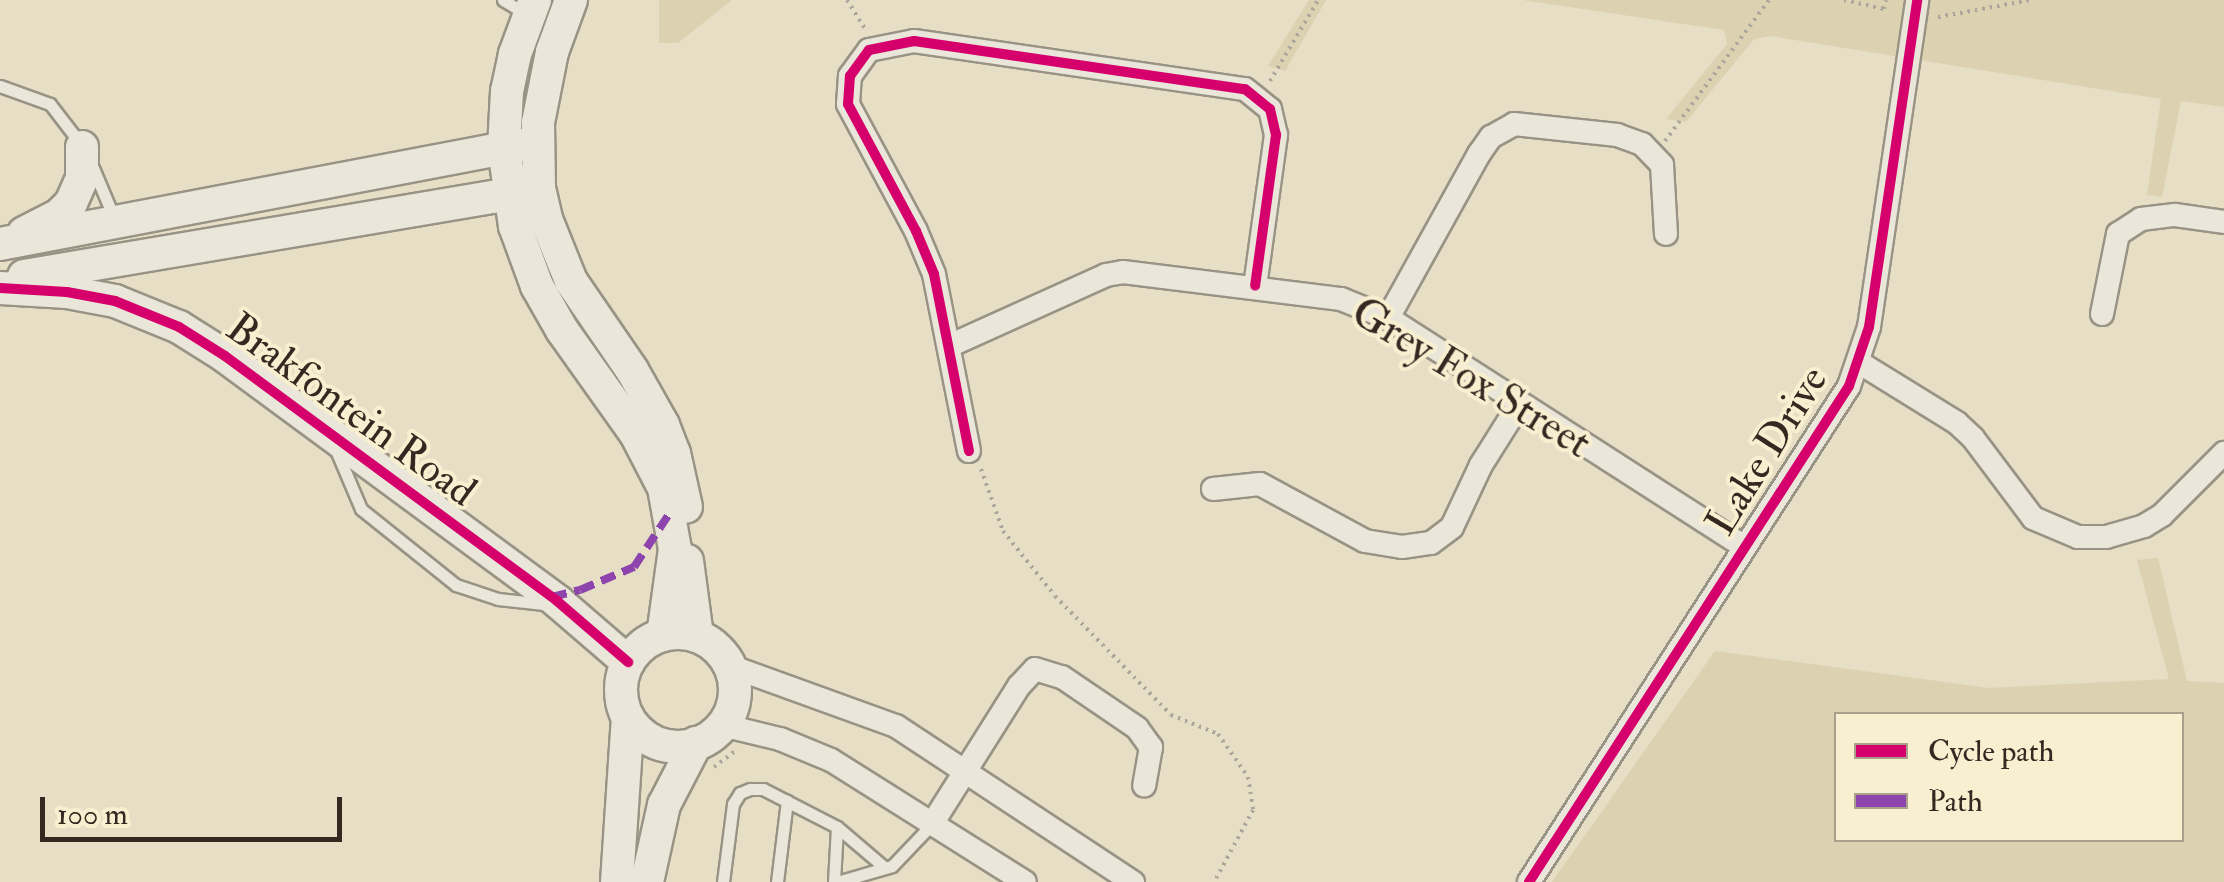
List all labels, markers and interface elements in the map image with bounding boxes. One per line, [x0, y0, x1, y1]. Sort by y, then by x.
street label: Grey Fox Street [1342, 287, 1600, 469]
street label: Brakfontein Road [217, 303, 485, 517]
street label: Lake Drive [1695, 357, 1839, 545]
legend [1834, 712, 2184, 842]
text: Cycle path [1928, 733, 2054, 770]
scale bar [45, 777, 348, 839]
text: Path [1928, 783, 1983, 820]
text: 100 m [57, 796, 128, 833]

